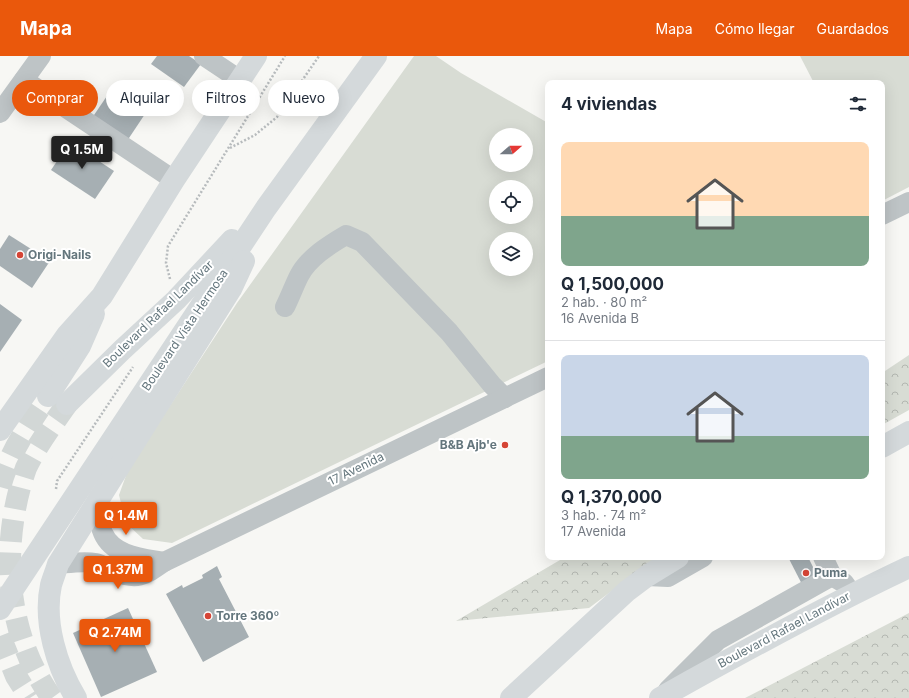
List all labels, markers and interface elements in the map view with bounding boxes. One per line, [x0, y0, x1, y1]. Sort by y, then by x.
text: Mapa [20, 17, 72, 40]
text: Mapa [656, 20, 693, 37]
text: Cómo llegar [715, 20, 795, 37]
text: Guardados [817, 20, 889, 37]
chip: Comprar [12, 80, 98, 116]
chip: Alquilar [106, 80, 184, 116]
chip: Filtros [192, 80, 260, 116]
chip: Nuevo [268, 80, 339, 116]
icon: filters [847, 93, 869, 115]
text: 4 viviendas [561, 94, 657, 114]
north arrow [489, 128, 533, 172]
map controls [489, 128, 533, 276]
pin: Q 1.5M [49, 136, 115, 170]
text: Q 1.5M [60, 141, 104, 157]
icon: home [679, 168, 751, 240]
button: locate [489, 180, 533, 224]
button: layers [489, 232, 533, 276]
place label: Origi-Nails [28, 247, 92, 262]
marker: Origi-Nails [15, 250, 25, 260]
street label: Boulevard Rafael Landívar [99, 257, 216, 370]
street label: Boulevard Vista Hermosa [138, 266, 231, 393]
text: Q 1,500,000 [561, 274, 664, 294]
text: 2 hab. · 80 m² [561, 294, 647, 310]
text: 16 Avenida B [561, 310, 639, 326]
icon: home [679, 381, 751, 453]
place label: B&B Ajb'e [440, 437, 497, 452]
marker: B&B Ajb'e [500, 440, 510, 450]
street label: 17 Avenida [325, 449, 386, 488]
text: Q 1,370,000 [561, 487, 662, 507]
pin: Q 1.4M [93, 502, 159, 536]
text: Q 1.4M [104, 507, 148, 523]
text: 3 hab. · 74 m² [561, 507, 646, 523]
text: 17 Avenida [561, 523, 626, 539]
pin: Q 1.37M [81, 556, 155, 590]
text: Q 1.37M [93, 561, 143, 577]
place label: Puma [814, 565, 847, 580]
marker: Puma [801, 568, 811, 578]
street label: Boulevard Rafael Landívar [715, 588, 853, 671]
place label: Torre 360º [216, 608, 279, 623]
marker: Torre 360º [203, 611, 213, 621]
pin: Q 2.74M [78, 619, 152, 653]
text: Q 2.74M [88, 624, 142, 640]

